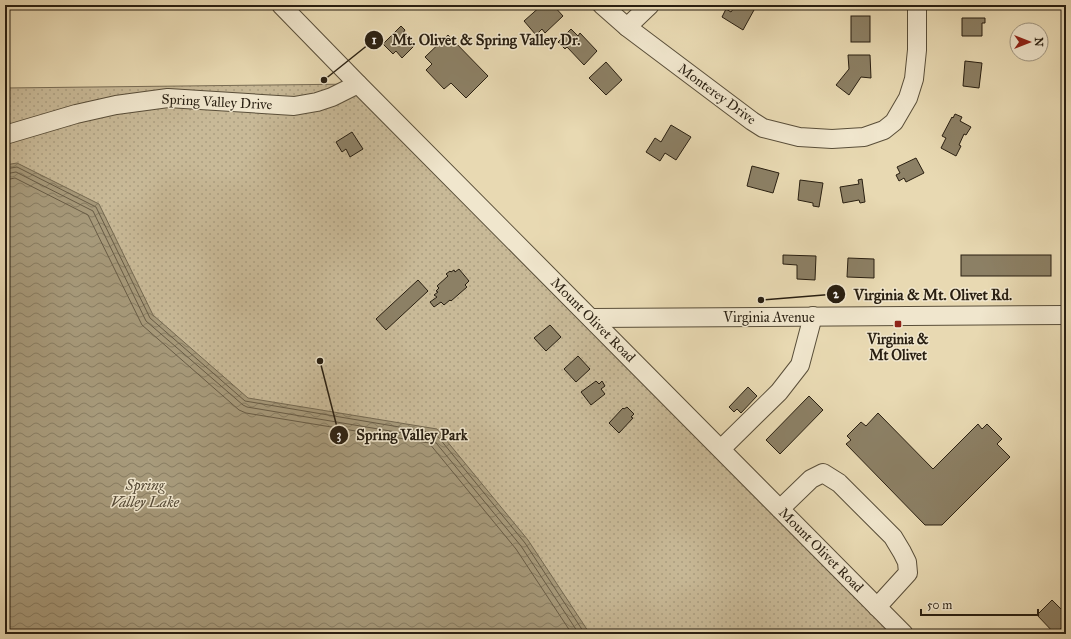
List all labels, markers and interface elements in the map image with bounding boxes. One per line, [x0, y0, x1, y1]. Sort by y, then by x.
north arrow [1009, 22, 1049, 62]
callout: Mt. Olivet & Spring Valley Dr. [364, 26, 588, 53]
text: Mt. Olivet & Spring Valley Dr. [392, 31, 580, 50]
text: 1 [372, 33, 377, 47]
text: N [1032, 37, 1045, 47]
street label: Monterey Drive [675, 60, 760, 128]
street label: Spring Valley Drive [161, 91, 273, 113]
street label: Mount Olivet Road [547, 274, 639, 366]
callout: Virginia & Mt. Olivet Rd. [826, 281, 1021, 308]
text: Virginia & Mt. Olivet Rd. [853, 286, 1012, 305]
text: 2 [833, 287, 840, 301]
street label: Virginia Avenue [722, 309, 815, 326]
marker: Virginia & Mt Olivet [893, 319, 903, 329]
place label: Virginia & Mt Olivet [866, 331, 929, 364]
callout: Spring Valley Park [329, 421, 476, 448]
text: Spring Valley Park [356, 426, 469, 445]
text: 3 [337, 428, 342, 443]
water label: Spring Valley Lake [111, 476, 180, 511]
street label: Mount Olivet Road [775, 504, 867, 596]
scale bar [921, 591, 1038, 617]
text: 50 m [927, 598, 952, 612]

